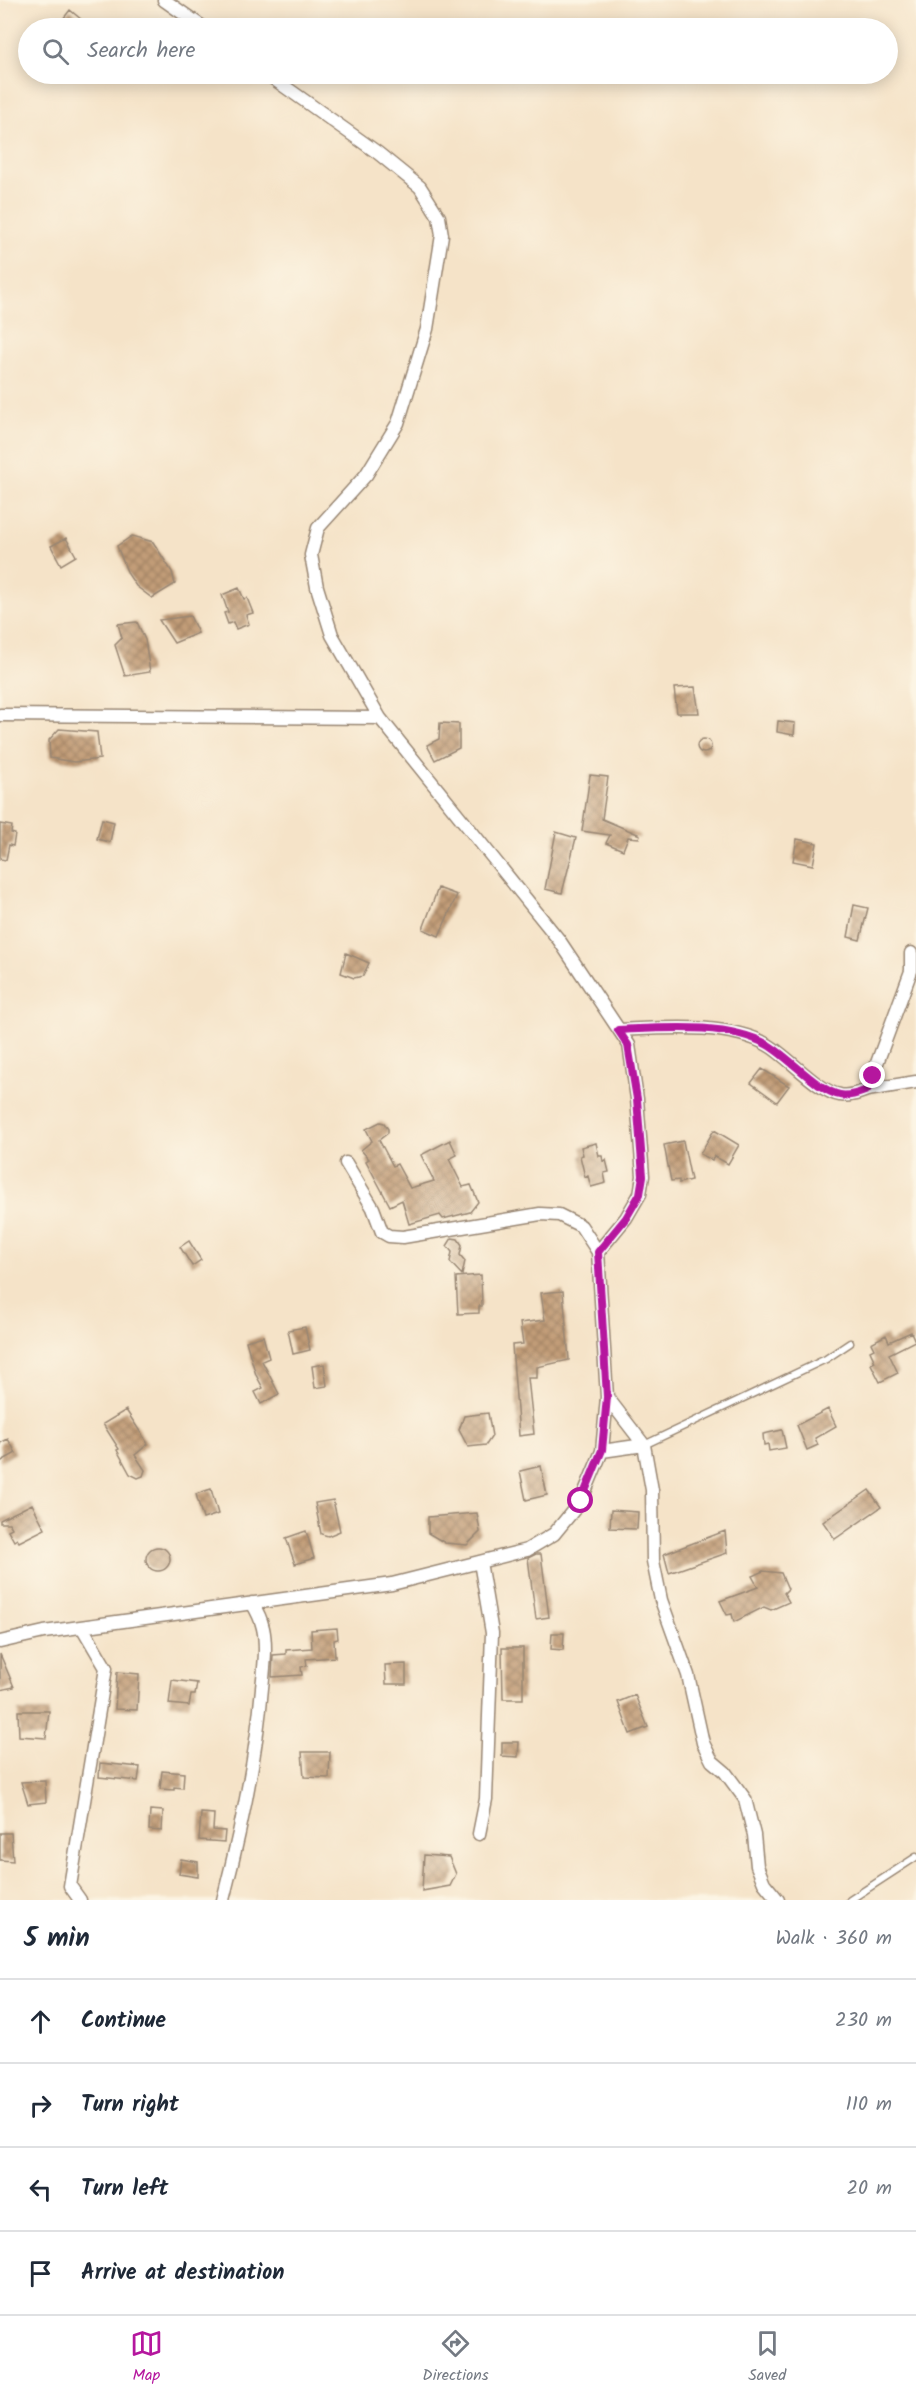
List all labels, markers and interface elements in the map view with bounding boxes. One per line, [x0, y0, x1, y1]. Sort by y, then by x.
search box [18, 18, 898, 84]
text: Search here [87, 34, 195, 69]
icon: search [39, 35, 72, 68]
route end [859, 1062, 885, 1088]
route start [567, 1487, 593, 1513]
text: 5 min [24, 1918, 90, 1960]
text: Walk · 360 m [775, 1923, 892, 1955]
text: Continue [81, 2004, 166, 2039]
icon: ahead [24, 2005, 57, 2038]
text: 230 m [835, 2005, 892, 2037]
text: Turn right [81, 2088, 179, 2123]
icon: right [24, 2089, 57, 2122]
text: 110 m [846, 2089, 892, 2121]
text: Turn left [81, 2172, 168, 2207]
icon: left [24, 2173, 57, 2206]
text: 20 m [846, 2173, 892, 2205]
text: Arrive at destination [81, 2256, 284, 2291]
icon: arrive [24, 2257, 57, 2290]
tab: Map [130, 2327, 163, 2388]
tab: Directions [422, 2327, 489, 2388]
tab: Saved [748, 2327, 786, 2388]

